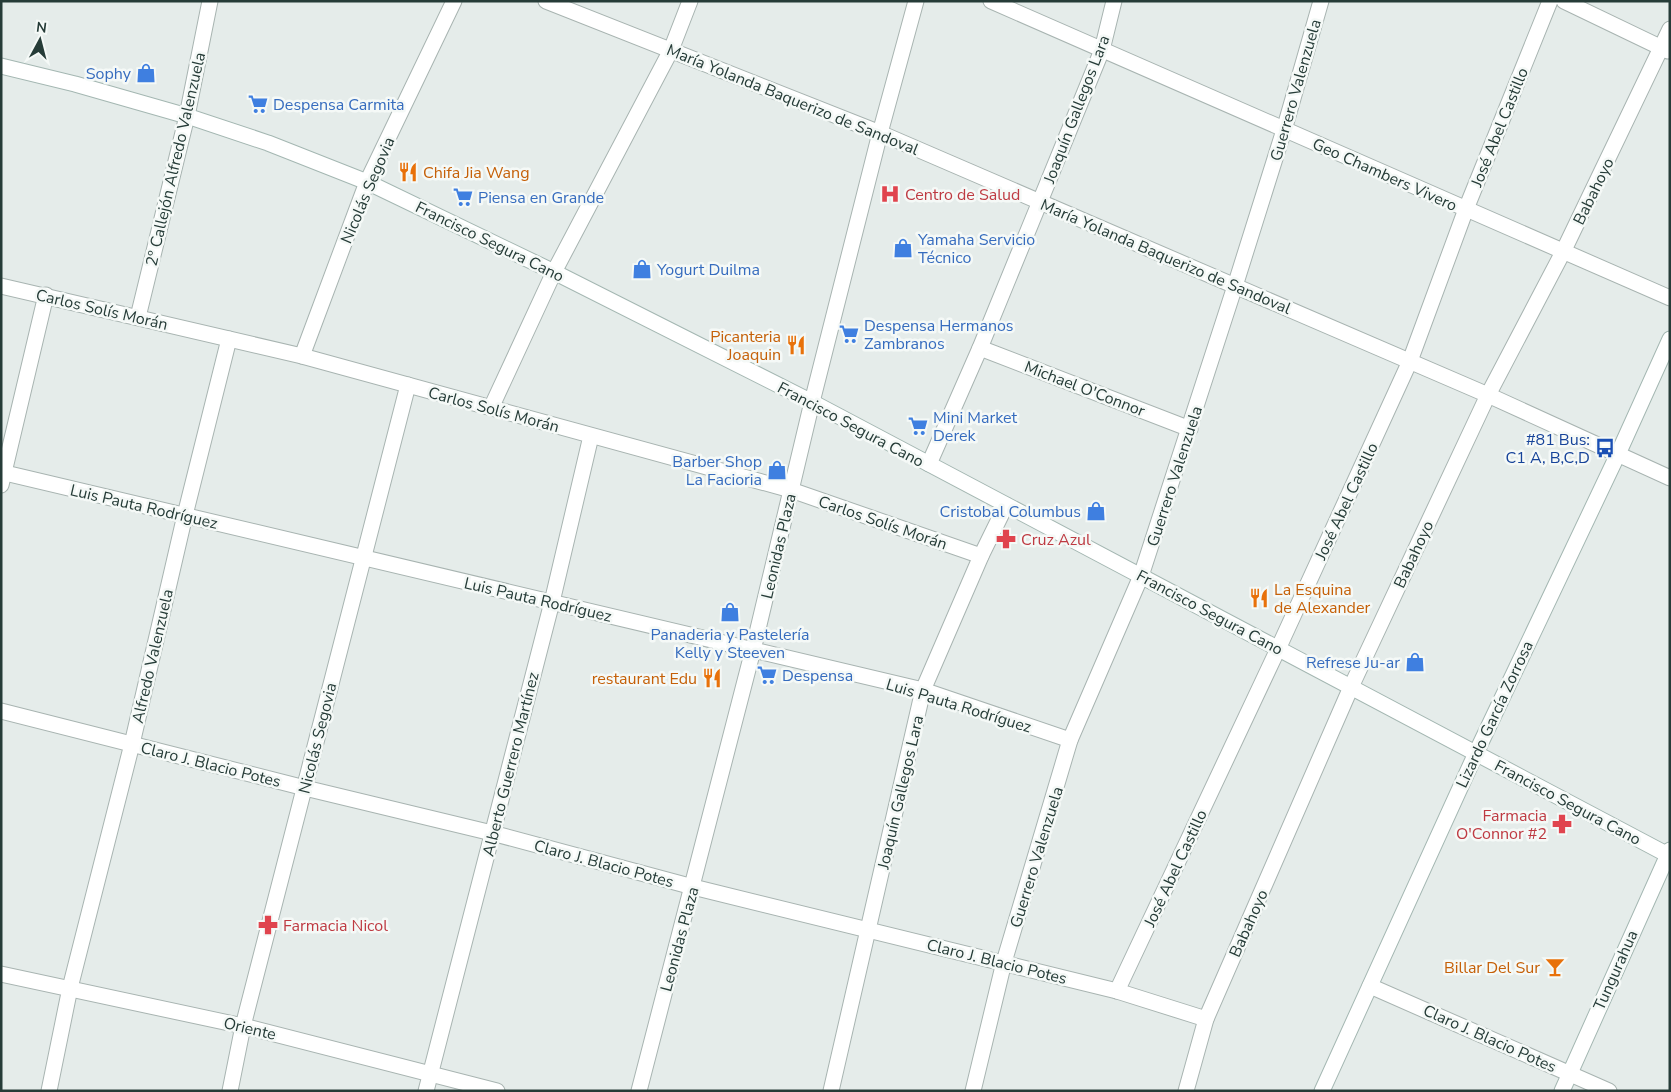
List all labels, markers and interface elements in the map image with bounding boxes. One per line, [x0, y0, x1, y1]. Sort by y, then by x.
north arrow [15, 15, 65, 65]
street label: Guerrero Valenzuela [1265, 17, 1327, 164]
text: N [35, 18, 48, 38]
street label: Joaquín Gallegos Lara [1038, 32, 1115, 188]
street label: María Yolanda Baquerizo de Sandoval [663, 39, 922, 161]
street label: 2º Callejón Alfredo Valenzuela [141, 50, 211, 268]
shop icon: Sophy [135, 62, 157, 84]
place label: Sophy [86, 63, 132, 85]
street label: José Abel Castillo [1466, 64, 1534, 191]
supermarket icon: Despensa Carmita [247, 93, 269, 115]
place label: Despensa Carmita [273, 94, 405, 116]
street label: Geo Chambers Vivero [1309, 133, 1461, 217]
street label: Nicolás Segovia [336, 134, 400, 247]
street label: Babahoyo [1568, 154, 1620, 229]
restaurant icon: Chifa Jia Wang [397, 161, 419, 183]
place label: Chifa Jia Wang [423, 162, 530, 184]
hospital icon: Centro de Salud [879, 183, 901, 205]
place label: Centro de Salud [905, 184, 1020, 206]
supermarket icon: Piensa en Grande [452, 186, 474, 208]
place label: Piensa en Grande [478, 187, 604, 209]
street label: María Yolanda Baquerizo de Sandoval [1037, 194, 1294, 320]
street label: Francisco Segura Cano [412, 196, 568, 288]
place label: Yamaha Servicio Técnico [917, 229, 1035, 269]
shop icon: Yamaha Servicio Técnico [892, 237, 914, 259]
shop icon: Yogurt Duilma [631, 258, 653, 280]
place label: Yogurt Duilma [656, 259, 760, 281]
street label: Carlos Solís Morán [34, 284, 170, 336]
place label: Despensa Hermanos Zambranos [864, 315, 1014, 355]
supermarket icon: Despensa Hermanos Zambranos [838, 323, 860, 345]
place label: Picanteria Joaquin [710, 326, 781, 366]
restaurant icon: Picanteria Joaquin [785, 334, 807, 356]
street label: Michael O'Connor [1021, 356, 1148, 422]
street label: Francisco Segura Cano [773, 377, 928, 473]
street label: Carlos Solís Morán [426, 382, 562, 438]
street label: Guerrero Valenzuela [1142, 403, 1208, 549]
place label: Mini Market Derek [933, 407, 1017, 447]
supermarket icon: Mini Market Derek [907, 415, 929, 437]
place label: #81 Bus: C1 A, B,C,D [1506, 429, 1590, 469]
bus stop icon: #81 Bus: C1 A, B,C,D [1594, 437, 1616, 459]
street label: José Abel Castillo [1310, 439, 1384, 565]
place label: Barber Shop La Facioria [672, 451, 762, 491]
shop icon: Barber Shop La Facioria [766, 459, 788, 481]
street label: Luis Pauta Rodríguez [68, 479, 220, 535]
street label: Leonidas Plaza [756, 491, 802, 601]
street label: Carlos Solís Morán [815, 491, 950, 555]
shop icon: Cristobal Columbus [1085, 500, 1107, 522]
place label: Cristobal Columbus [940, 501, 1081, 523]
street label: Babahoyo [1389, 517, 1439, 592]
pharmacy icon: Cruz Azul [995, 528, 1017, 550]
place label: Cruz Azul [1021, 529, 1091, 551]
street label: Francisco Segura Cano [1132, 565, 1287, 661]
street label: Luis Pauta Rodríguez [462, 572, 614, 628]
place label: La Esquina de Alexander [1274, 579, 1370, 619]
street label: Alfredo Valenzuela [127, 587, 179, 725]
restaurant icon: La Esquina de Alexander [1248, 587, 1270, 609]
shop icon: Panaderia y Pastelería Kelly y Steeven [719, 601, 741, 623]
place label: Panaderia y Pastelería Kelly y Steeven [651, 624, 809, 664]
street label: Lizardo García Zorrosa [1451, 637, 1539, 792]
shop icon: Refrese Ju-ar [1404, 651, 1426, 673]
place label: Refrese Ju-ar [1306, 652, 1400, 674]
supermarket icon: Despensa [756, 664, 778, 686]
place label: Despensa [782, 665, 853, 687]
restaurant icon: restaurant Edu [701, 667, 723, 689]
place label: restaurant Edu [592, 668, 697, 690]
street label: Alberto Guerrero Martínez [477, 670, 545, 859]
street label: Luis Pauta Rodríguez [883, 673, 1034, 739]
street label: Nicolás Segovia [294, 680, 342, 796]
street label: Joaquín Gallegos Lara [872, 713, 929, 872]
street label: Claro J. Blacio Potes [138, 737, 283, 793]
street label: Francisco Segura Cano [1490, 755, 1645, 851]
street label: Guerrero Valenzuela [1005, 784, 1069, 931]
place label: Farmacia O'Connor #2 [1456, 805, 1547, 845]
street label: José Abel Castillo [1139, 806, 1213, 932]
pharmacy icon: Farmacia O'Connor #2 [1551, 813, 1573, 835]
street label: Claro J. Blacio Potes [531, 835, 676, 893]
street label: Leonidas Plaza [655, 884, 705, 994]
street label: Babahoyo [1224, 886, 1274, 961]
pharmacy icon: Farmacia Nicol [257, 914, 279, 936]
place label: Farmacia Nicol [283, 915, 388, 937]
street label: Tungurahua [1588, 927, 1643, 1014]
street label: Claro J. Blacio Potes [924, 934, 1069, 990]
bar icon: Billar Del Sur [1544, 956, 1566, 978]
place label: Billar Del Sur [1444, 957, 1540, 979]
street label: Claro J. Blacio Potes [1419, 1000, 1560, 1078]
street label: Oriente [221, 1012, 278, 1046]

